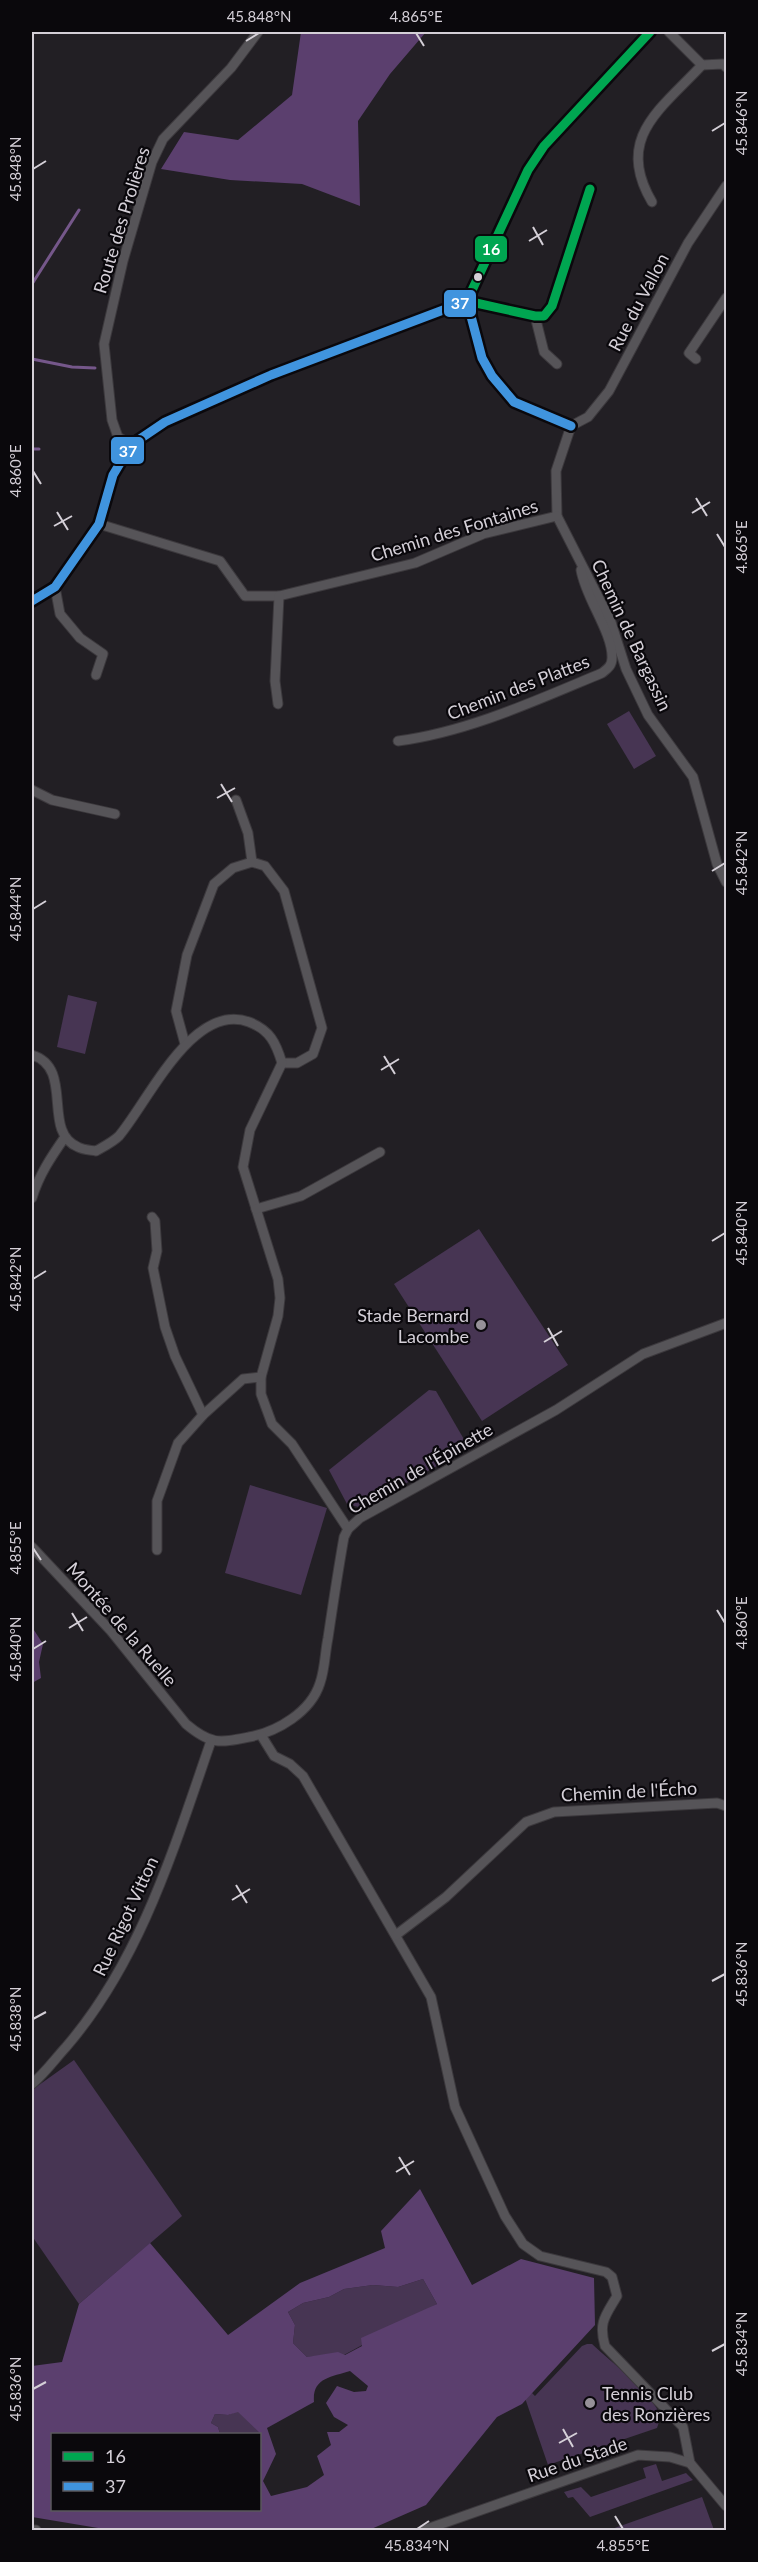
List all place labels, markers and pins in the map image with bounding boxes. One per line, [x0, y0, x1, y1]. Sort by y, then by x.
unlabelled marker [472, 271, 484, 283]
place label: Stade Bernard Lacombe [357, 1304, 469, 1347]
marker: Stade Bernard Lacombe [474, 1318, 488, 1332]
place label: Tennis Club des Ronzières [602, 2382, 711, 2425]
marker: Tennis Club des Ronzières [583, 2396, 597, 2410]

